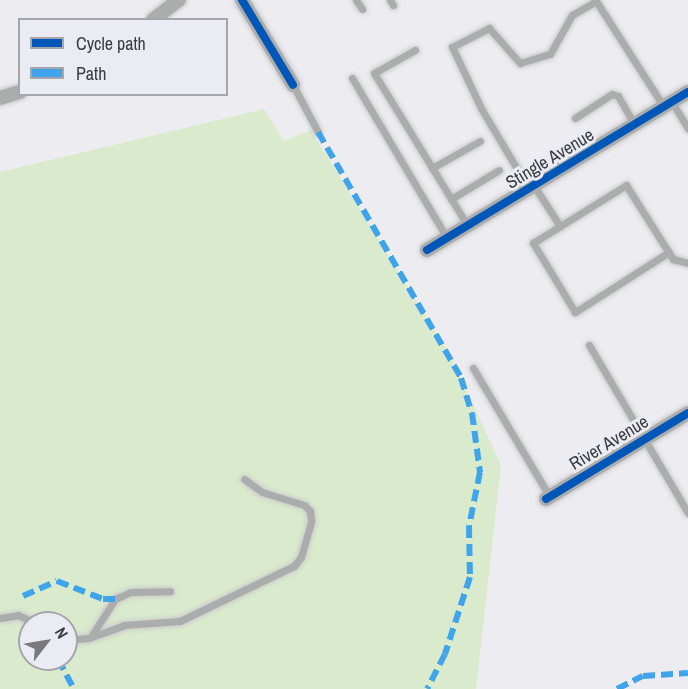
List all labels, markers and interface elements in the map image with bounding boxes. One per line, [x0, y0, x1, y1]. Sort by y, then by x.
legend [18, 18, 228, 96]
text: Cycle path [76, 31, 146, 56]
text: Path [76, 61, 106, 86]
street label: Stingle Avenue [502, 124, 598, 194]
street label: River Avenue [565, 411, 653, 475]
north arrow [18, 611, 78, 671]
text: N [50, 623, 74, 642]

